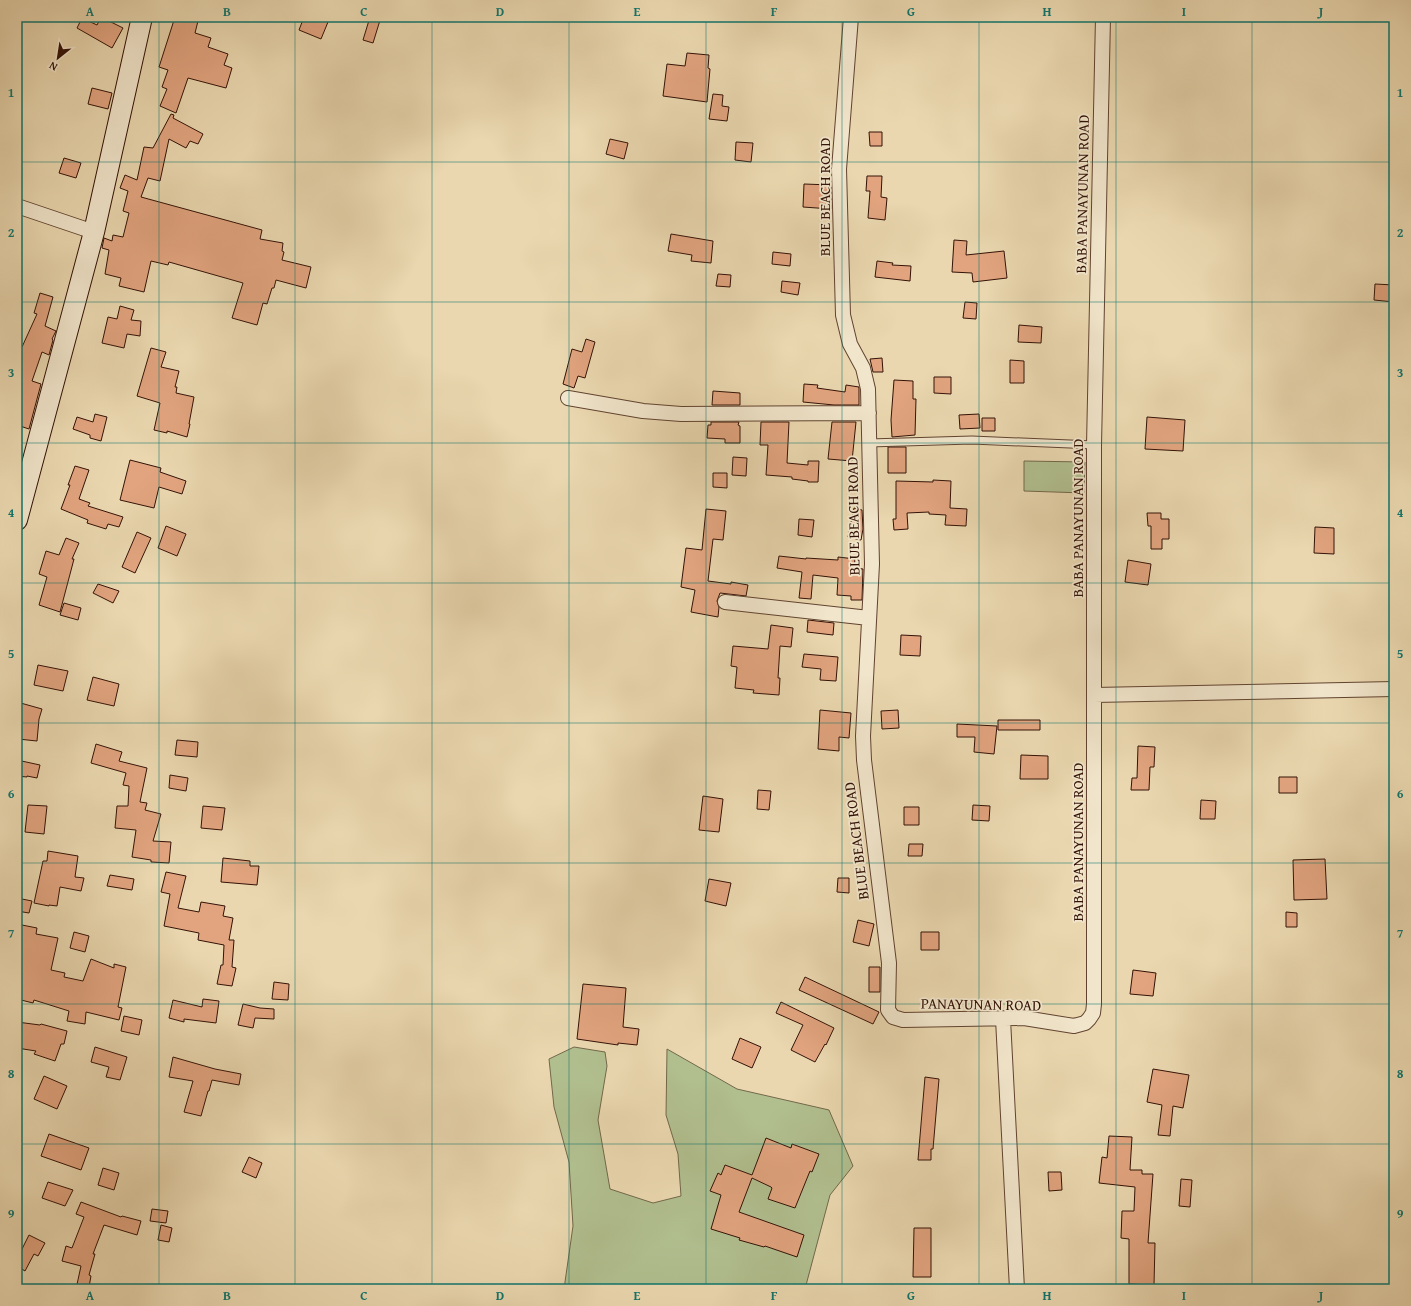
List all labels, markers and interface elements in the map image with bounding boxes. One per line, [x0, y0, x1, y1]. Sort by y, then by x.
text: A [86, 2, 95, 21]
text: B [223, 2, 231, 21]
text: C [360, 2, 368, 21]
text: D [496, 2, 504, 21]
text: E [634, 2, 641, 21]
text: F [771, 2, 778, 21]
text: G [907, 2, 915, 21]
text: H [1042, 2, 1052, 21]
text: I [1182, 2, 1186, 21]
text: J [1317, 2, 1324, 21]
north arrow [38, 38, 78, 78]
text: N [45, 58, 60, 75]
text: 1 [8, 83, 14, 102]
text: 1 [1397, 83, 1403, 102]
street label: BABA PANAYUNAN ROAD [1070, 114, 1094, 274]
street label: BLUE BEACH ROAD [814, 138, 835, 256]
text: 2 [8, 223, 15, 242]
text: 2 [1397, 223, 1404, 242]
text: 3 [8, 363, 14, 382]
text: 3 [1397, 363, 1403, 382]
street label: BABA PANAYUNAN ROAD [1067, 439, 1088, 597]
street label: BLUE BEACH ROAD [841, 457, 865, 575]
text: 4 [8, 503, 15, 522]
text: 4 [1397, 503, 1404, 522]
text: 5 [8, 644, 15, 663]
text: 5 [1397, 644, 1404, 663]
street label: BABA PANAYUNAN ROAD [1067, 763, 1088, 921]
street label: BLUE BEACH ROAD [838, 781, 874, 901]
text: 6 [8, 784, 15, 803]
text: 6 [1397, 784, 1404, 803]
text: 7 [8, 924, 15, 943]
text: 7 [1397, 924, 1404, 943]
street label: PANAYUNAN ROAD [921, 992, 1041, 1016]
text: 8 [8, 1064, 15, 1083]
text: 8 [1397, 1064, 1404, 1083]
text: 9 [8, 1204, 15, 1223]
text: 9 [1397, 1204, 1404, 1223]
text: A [86, 1286, 95, 1305]
text: B [223, 1286, 231, 1305]
text: C [360, 1286, 368, 1305]
text: D [496, 1286, 504, 1305]
text: E [634, 1286, 641, 1305]
text: F [771, 1286, 778, 1305]
text: G [907, 1286, 915, 1305]
text: H [1042, 1286, 1052, 1305]
text: I [1182, 1286, 1186, 1305]
text: J [1317, 1286, 1324, 1305]

